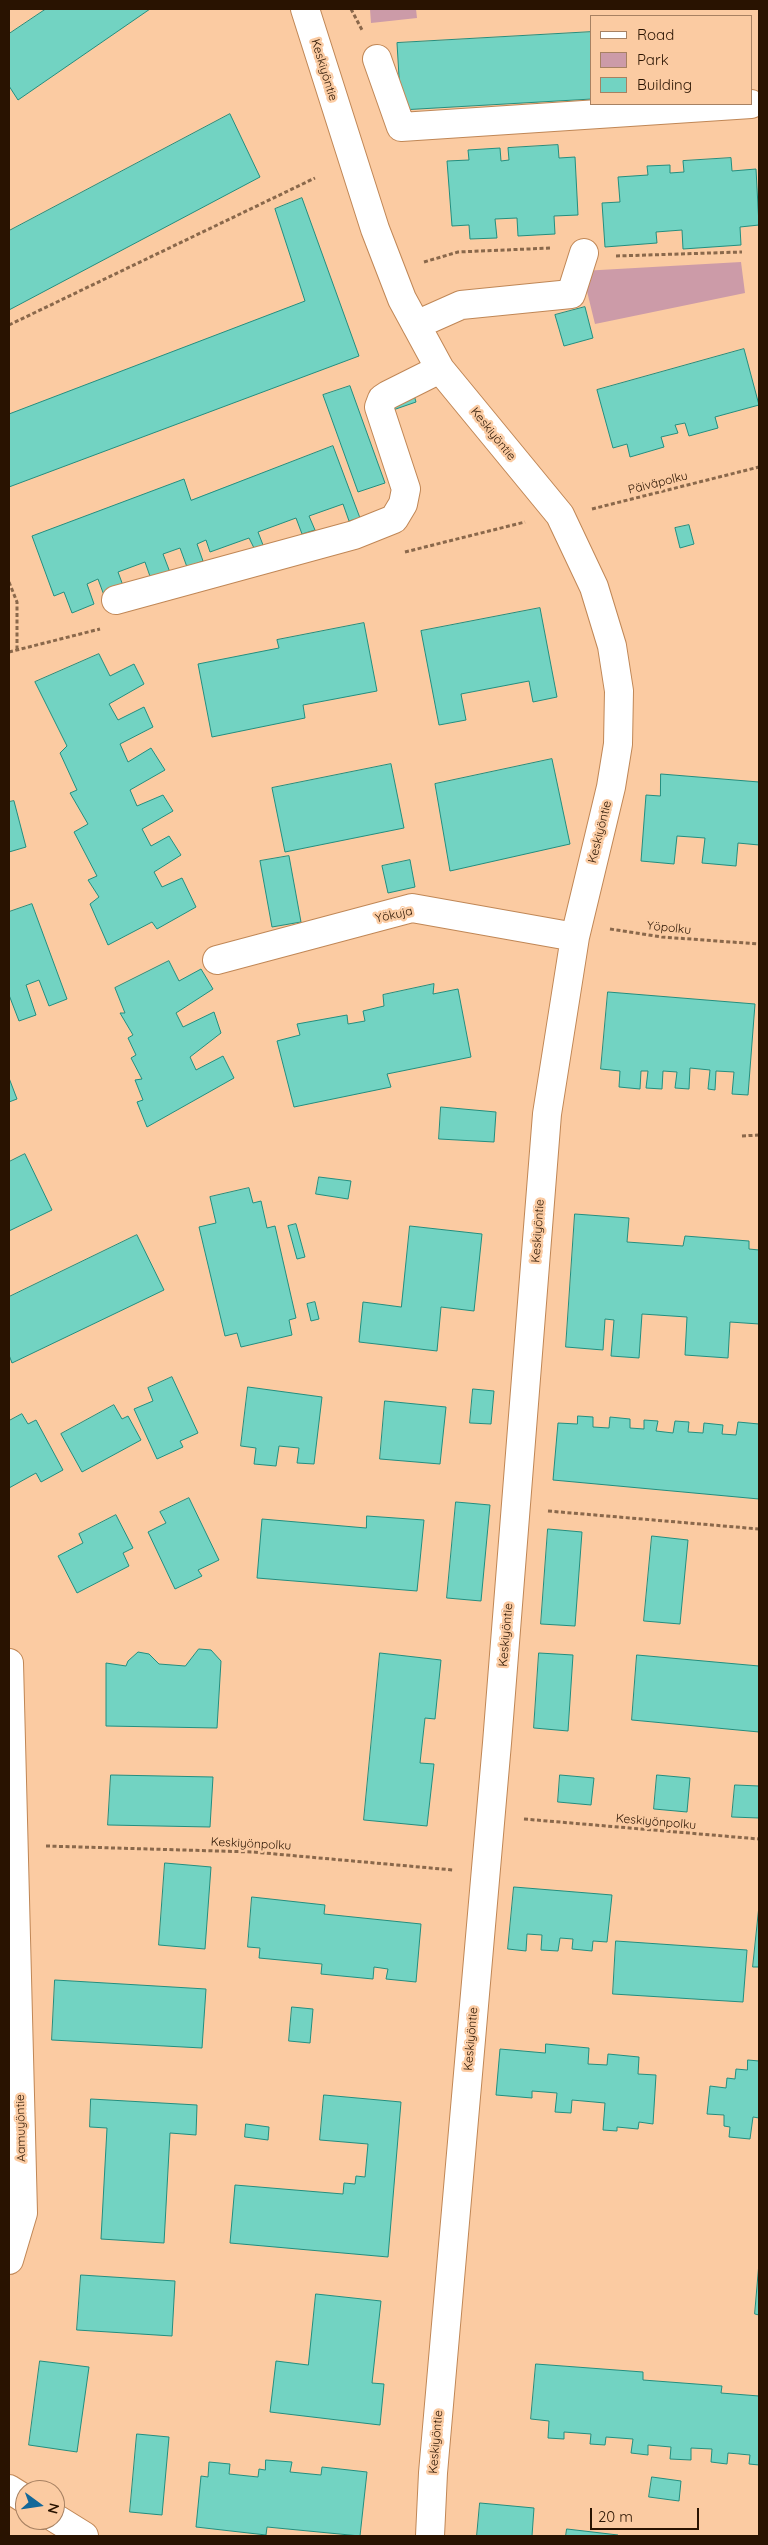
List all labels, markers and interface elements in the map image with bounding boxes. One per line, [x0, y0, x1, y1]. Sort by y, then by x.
legend [590, 15, 753, 105]
text: Road [637, 25, 674, 44]
street label: Keskiyöntie [308, 37, 340, 103]
text: Park [637, 50, 669, 69]
text: Building [637, 75, 692, 94]
street label: Keskiyöntie [467, 405, 519, 463]
street label: Päiväpolku [627, 469, 689, 497]
street label: Keskiyöntie [585, 799, 615, 865]
street label: Yökuja [374, 904, 414, 926]
street label: Yöpolku [646, 919, 692, 937]
street label: Keskiyöntie [529, 1199, 547, 1263]
street label: Keskiyöntie [496, 1603, 516, 1667]
street label: Keskiyönpolku [615, 1811, 697, 1833]
street label: Keskiyönpolku [210, 1835, 292, 1853]
street label: Keskiyöntie [461, 2007, 481, 2071]
street label: Aamuyöntie [13, 2094, 29, 2162]
street label: Keskiyöntie [426, 2410, 446, 2474]
north arrow [15, 2480, 65, 2530]
scale bar [593, 2498, 702, 2530]
text: N [44, 2501, 64, 2516]
text: 20 m [598, 2507, 633, 2526]

